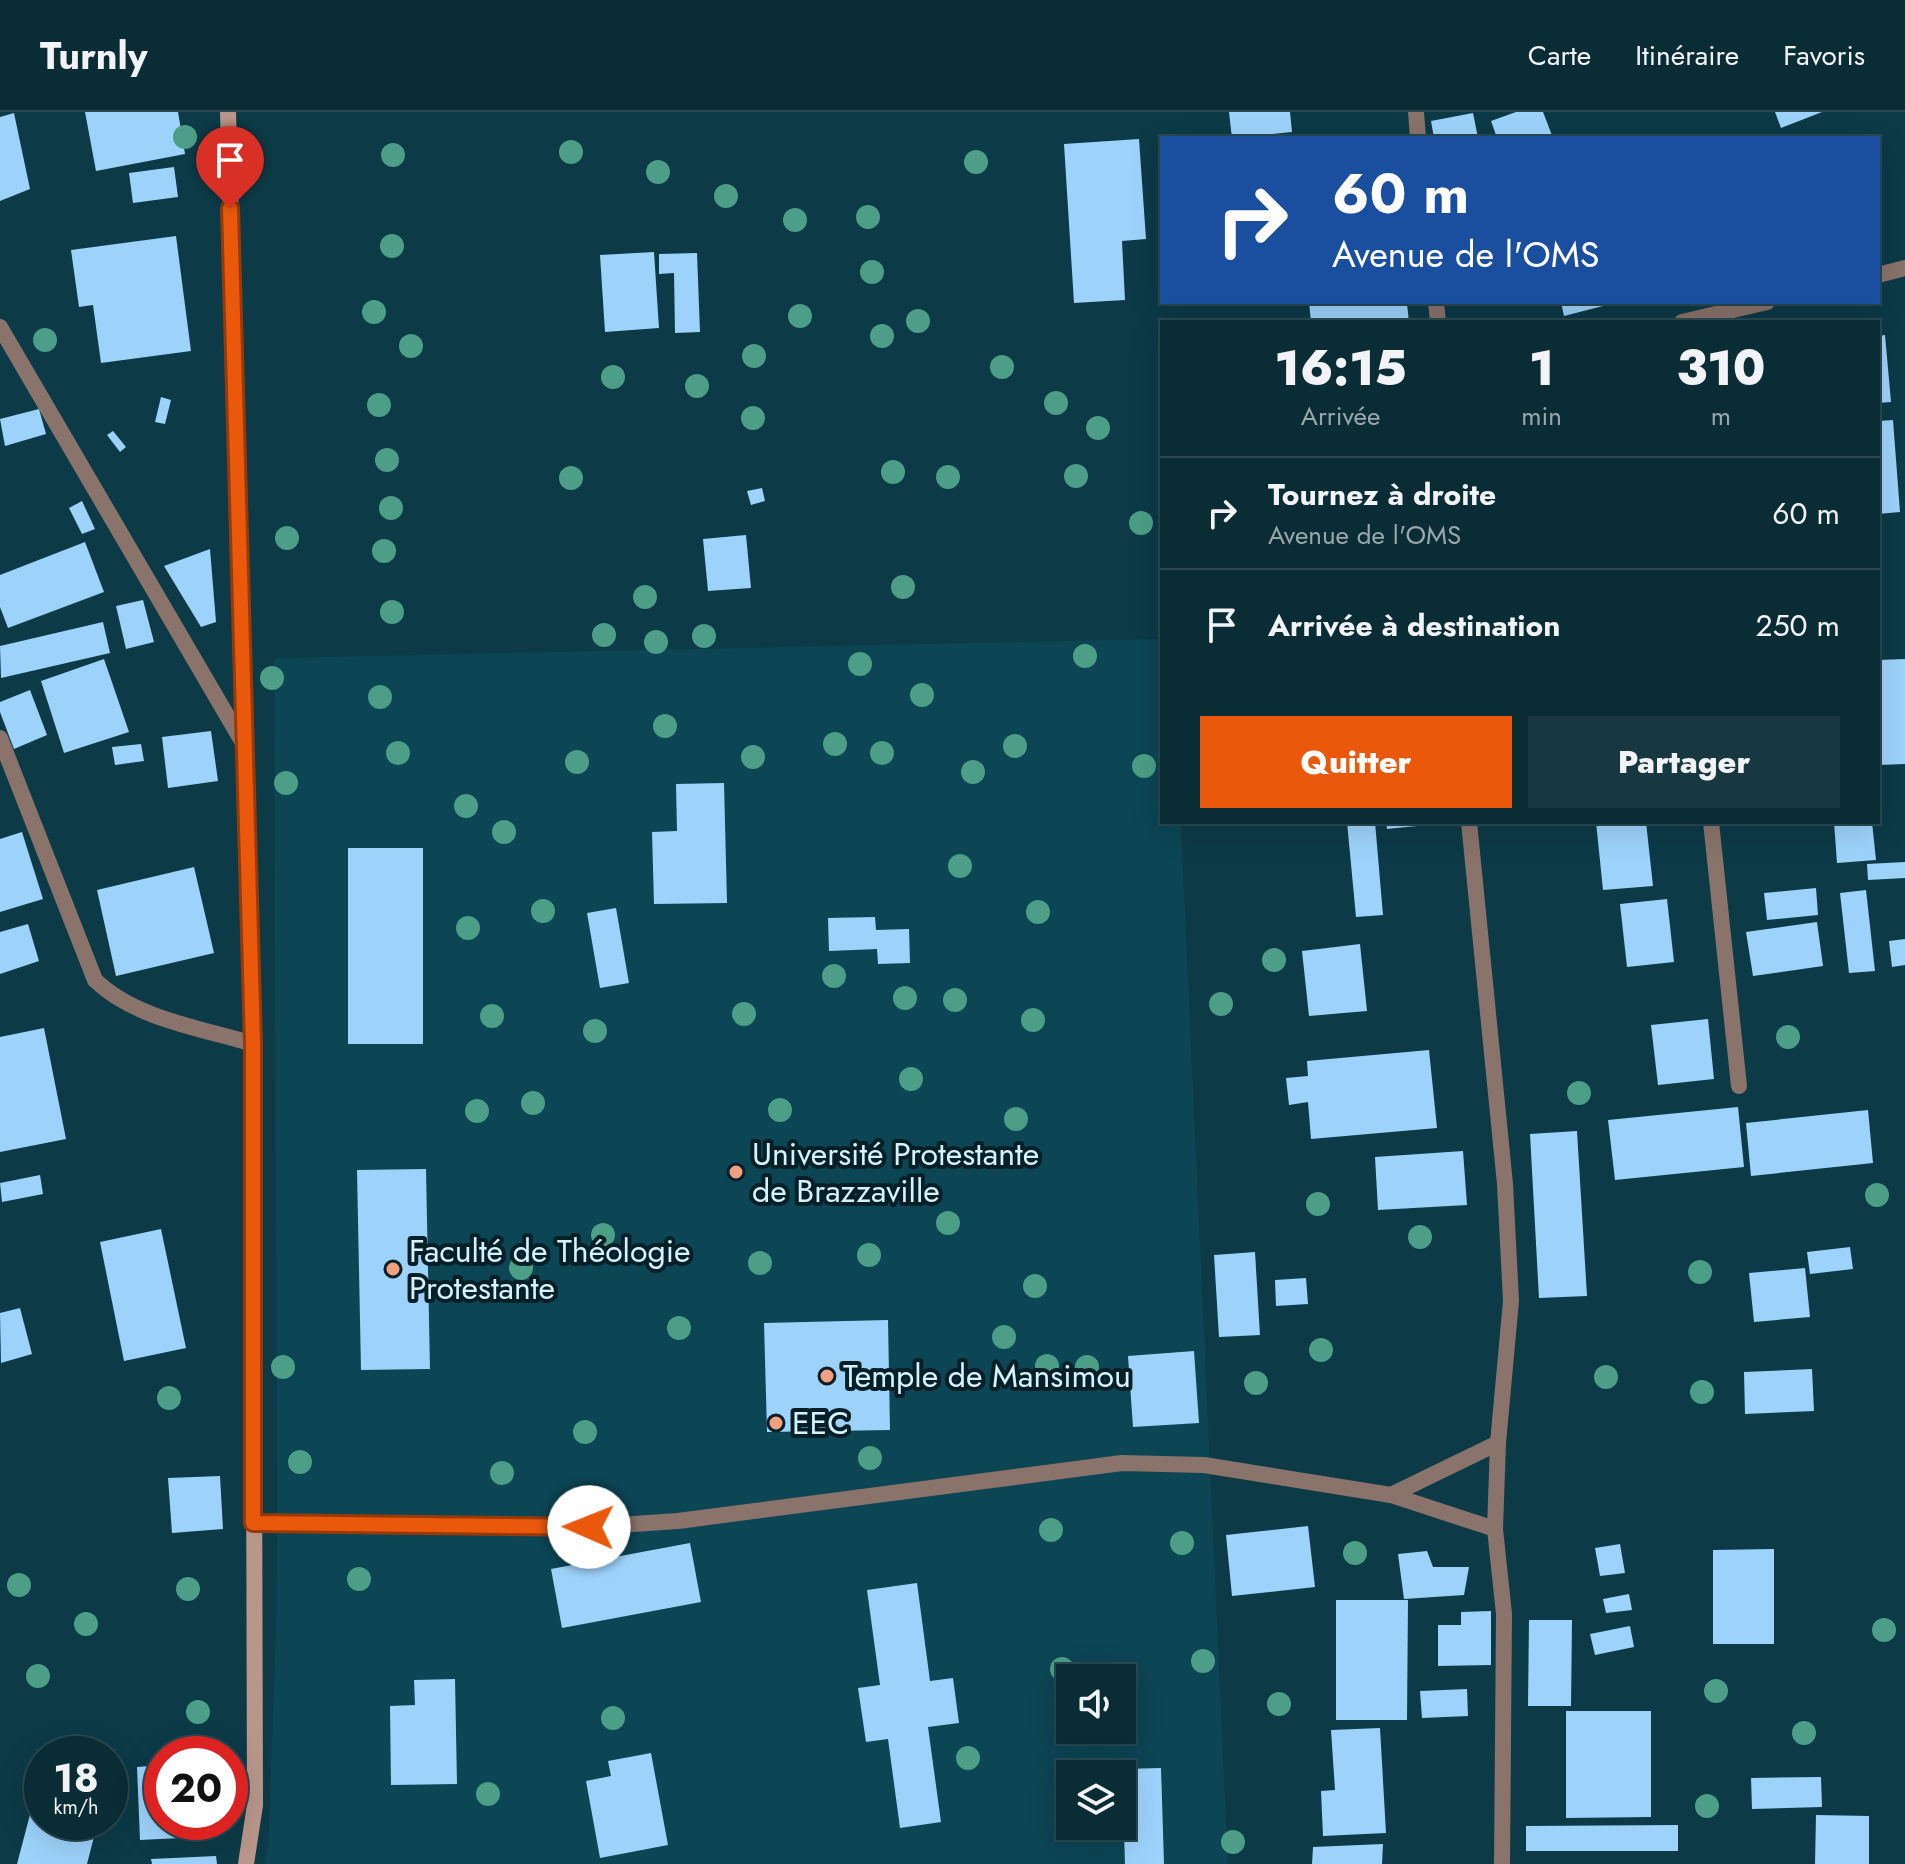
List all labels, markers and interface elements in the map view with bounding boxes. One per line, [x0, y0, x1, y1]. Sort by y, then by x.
text: Turnly [40, 28, 148, 83]
text: Carte [1528, 35, 1591, 76]
text: Itinéraire [1635, 35, 1739, 76]
text: Favoris [1783, 35, 1865, 76]
pin [196, 126, 264, 208]
icon: arrive [208, 138, 252, 182]
text: 60 m [1332, 153, 1469, 234]
icon: right [1200, 168, 1304, 272]
text: Avenue de l'OMS [1332, 228, 1600, 280]
text: 16:15 [1275, 334, 1407, 403]
text: 1 [1529, 334, 1554, 403]
text: 310 [1676, 334, 1765, 403]
text: Arrivée [1301, 397, 1380, 435]
text: min [1521, 397, 1562, 435]
text: m [1711, 397, 1731, 435]
text: Tournez à droite [1268, 473, 1496, 516]
icon: right [1200, 491, 1244, 535]
text: 60 m [1772, 492, 1840, 535]
text: Avenue de l'OMS [1268, 516, 1461, 554]
icon: arrive [1200, 603, 1244, 647]
text: Arrivée à destination [1268, 604, 1560, 647]
text: 250 m [1756, 604, 1840, 647]
button: Quitter [1200, 716, 1512, 808]
button: Partager [1528, 716, 1840, 808]
place label: Université Protestante de Brazzaville [752, 1131, 1039, 1214]
marker: Université Protestante de Brazzaville [727, 1163, 745, 1181]
place label: Faculté de Théologie Protestante [409, 1228, 690, 1311]
marker: Faculté de Théologie Protestante [384, 1260, 402, 1278]
place label: Temple de Mansimou [843, 1353, 1131, 1399]
marker: Temple de Mansimou [818, 1367, 836, 1385]
place label: EEC [792, 1400, 849, 1446]
marker: EEC [767, 1414, 785, 1432]
position arrow [547, 1485, 631, 1569]
map controls [1056, 1664, 1136, 1840]
button: sound [1056, 1664, 1136, 1744]
speed limit sign: 20 [144, 1736, 248, 1840]
text: 18 [53, 1749, 99, 1807]
button: layers [1056, 1760, 1136, 1840]
text: km/h [53, 1793, 99, 1822]

